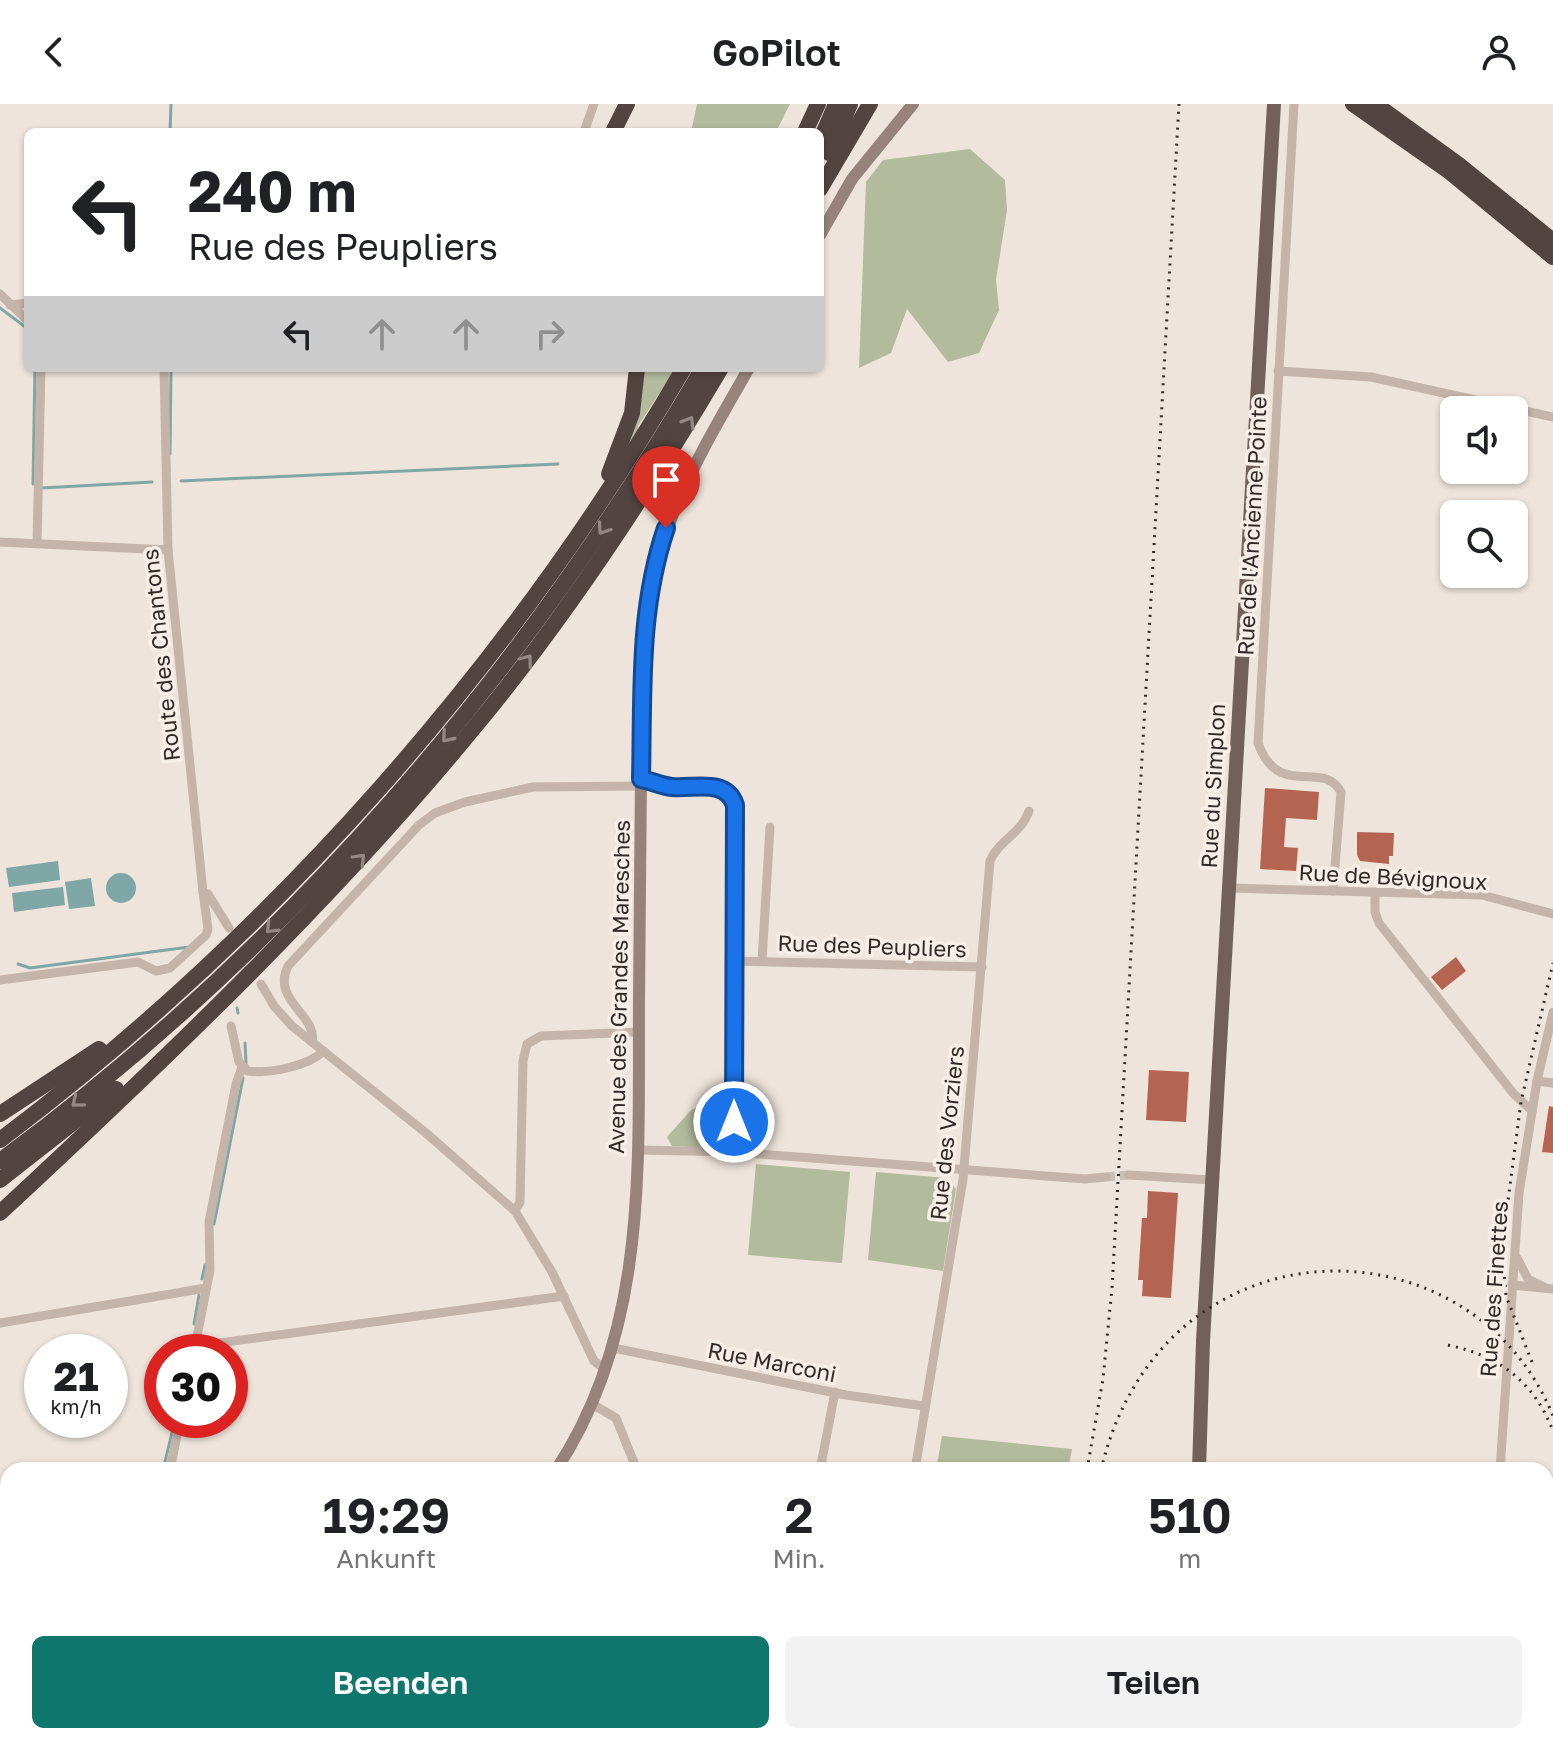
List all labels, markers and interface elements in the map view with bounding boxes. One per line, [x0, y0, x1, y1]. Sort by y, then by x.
icon: back [32, 30, 76, 74]
icon: person [1477, 30, 1521, 74]
text: GoPilot [712, 31, 841, 74]
text: 240 m [188, 157, 357, 224]
icon: left [56, 160, 160, 264]
text: Rue des Peupliers [188, 225, 498, 268]
icon: left [276, 312, 320, 356]
icon: ahead [360, 312, 404, 356]
icon: ahead [444, 312, 488, 356]
icon: right [528, 312, 572, 356]
street label: Rue de l'Ancienne Pointe [1231, 396, 1272, 656]
map controls [1440, 396, 1528, 588]
button: sound [1440, 396, 1528, 484]
one-way arrow [679, 416, 695, 431]
pin [632, 446, 700, 528]
icon: arrive [644, 458, 688, 502]
button: search [1440, 500, 1528, 588]
one-way arrow [597, 520, 612, 535]
street label: Route des Chantons [136, 548, 185, 762]
one-way arrow [518, 654, 532, 669]
street label: Rue du Simplon [1195, 703, 1230, 869]
one-way arrow [442, 728, 457, 742]
street label: Avenue des Grandes Maresches [602, 820, 635, 1154]
one-way arrow [350, 854, 365, 868]
street label: Rue de Bévignoux [1298, 858, 1488, 895]
one-way arrow [266, 919, 280, 933]
street label: Rue des Peupliers [777, 929, 967, 962]
street label: Rue des Vorziers [924, 1044, 969, 1221]
position arrow [692, 1080, 776, 1164]
one-way arrow [71, 1092, 86, 1106]
street label: Rue des Finettes [1474, 1200, 1513, 1378]
speed limit sign: 30 [144, 1334, 248, 1438]
street label: Rue Marconi [706, 1336, 839, 1387]
text: 21 [54, 1352, 99, 1400]
text: km/h [51, 1394, 101, 1418]
text: 19:29 [322, 1486, 450, 1544]
text: 2 [785, 1486, 813, 1544]
text: 510 [1148, 1486, 1232, 1544]
text: Ankunft [336, 1543, 436, 1574]
text: Min. [772, 1543, 826, 1574]
text: m [1178, 1543, 1201, 1574]
button: Beenden [32, 1636, 769, 1728]
button: Teilen [785, 1636, 1522, 1728]

